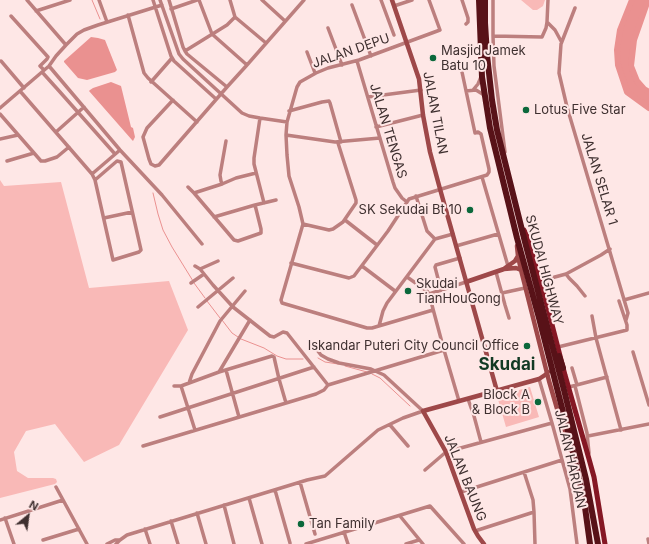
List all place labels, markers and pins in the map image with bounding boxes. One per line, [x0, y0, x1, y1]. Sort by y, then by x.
place label: Masjid Jamek Batu 10 [441, 43, 526, 74]
marker: Masjid Jamek Batu 10 [428, 53, 438, 63]
place label: Lotus Five Star [534, 102, 626, 118]
marker: Lotus Five Star [521, 105, 531, 115]
place label: SK Sekudai Bt 10 [359, 202, 462, 218]
marker: SK Sekudai Bt 10 [465, 205, 475, 215]
place label: Skudai TianHouGong [416, 276, 501, 307]
marker: Skudai TianHouGong [403, 286, 413, 296]
place label: Iskandar Puteri City Council Office [308, 338, 519, 354]
marker: Iskandar Puteri City Council Office [522, 341, 532, 351]
place label: Block A & Block B [472, 387, 530, 418]
marker: Block A & Block B [533, 397, 543, 407]
place label: Tan Family [309, 516, 375, 532]
marker: Tan Family [296, 519, 306, 529]

